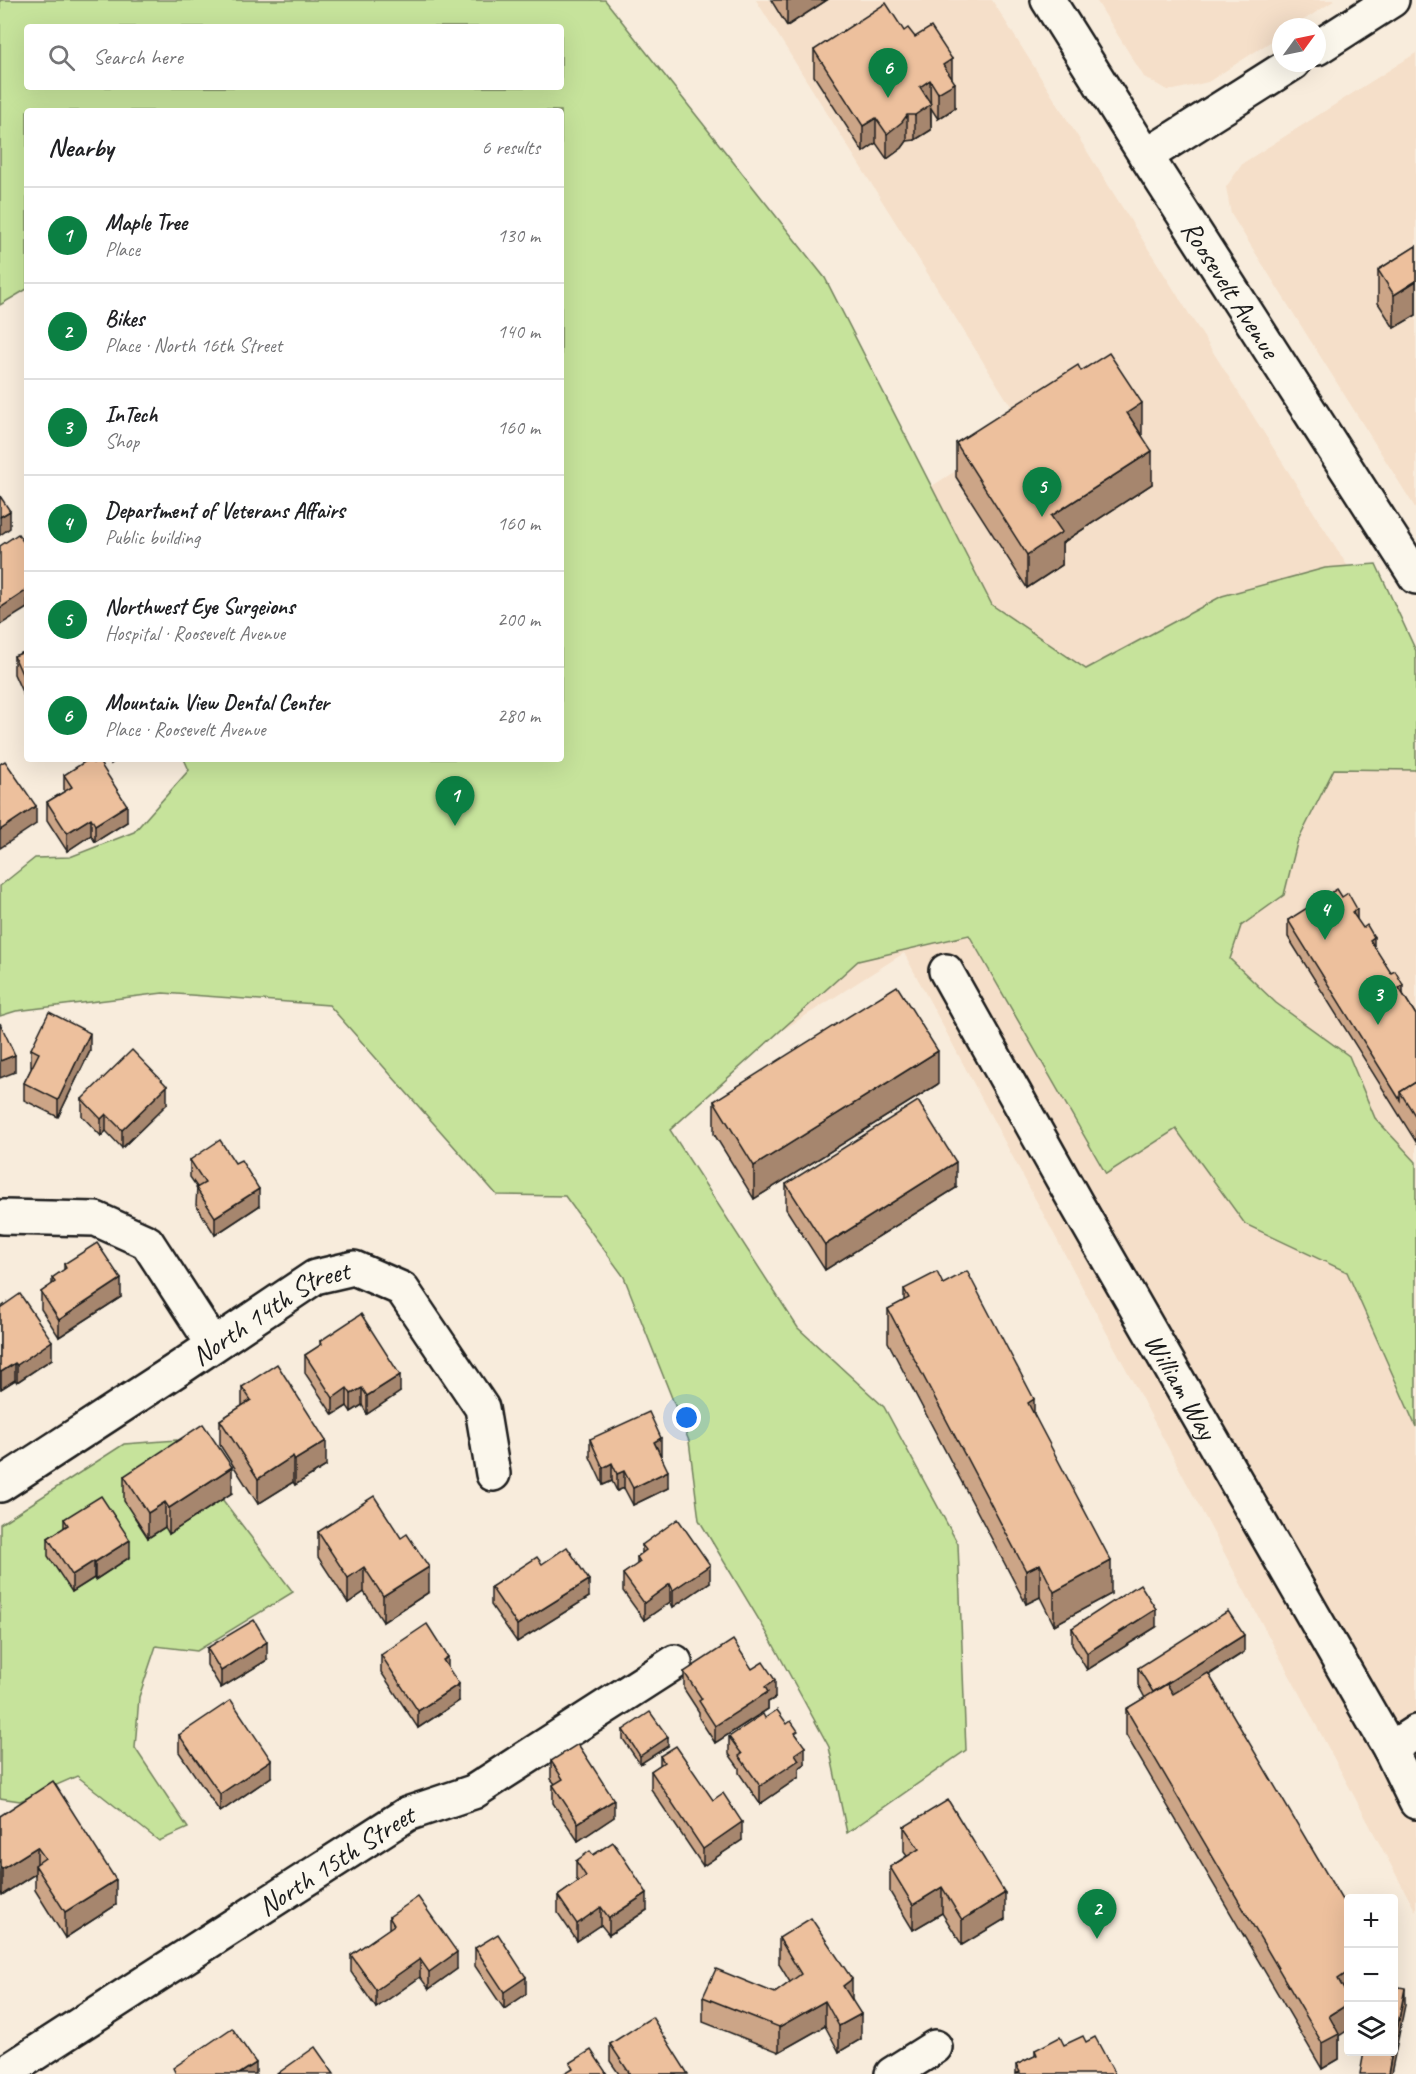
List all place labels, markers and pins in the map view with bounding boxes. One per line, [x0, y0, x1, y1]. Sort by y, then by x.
pin: 6 [868, 48, 908, 98]
pin: 5 [1022, 468, 1062, 517]
pin: 1 [436, 776, 474, 826]
pin: 4 [1306, 890, 1344, 940]
pin: 3 [1358, 976, 1398, 1025]
pin: 2 [1078, 1890, 1116, 1939]

